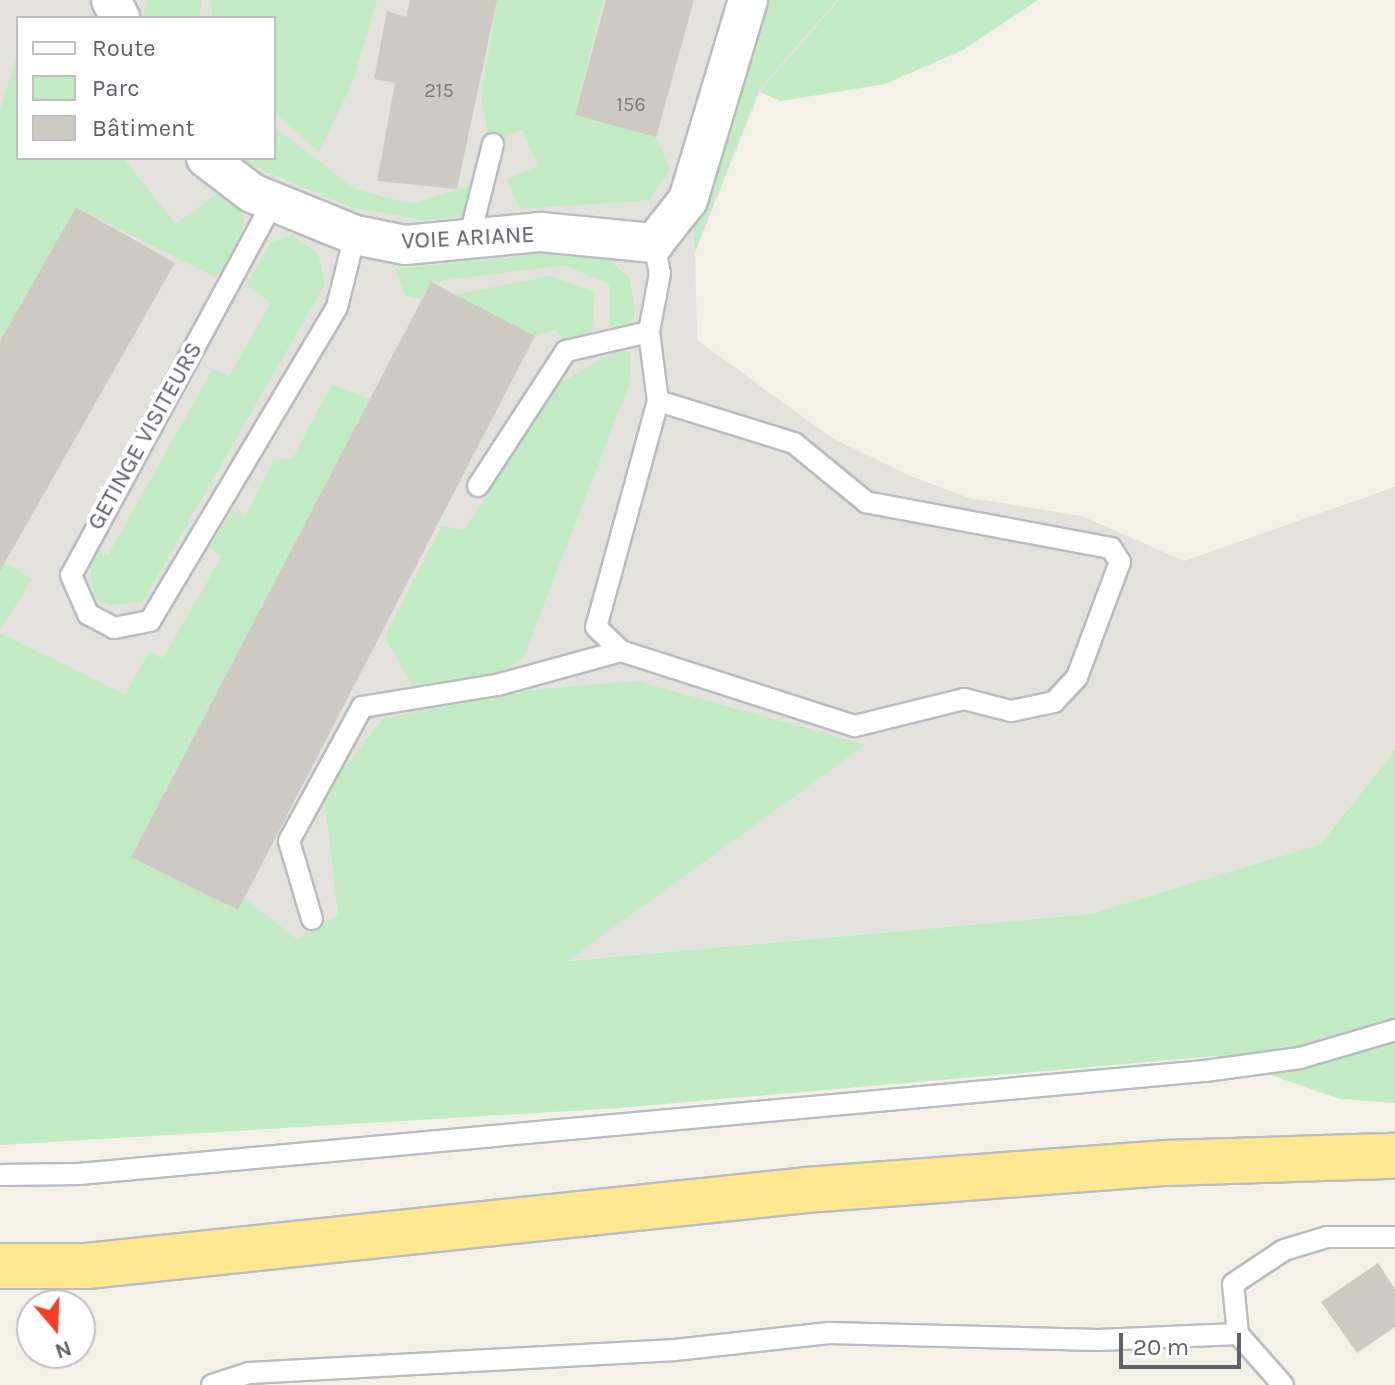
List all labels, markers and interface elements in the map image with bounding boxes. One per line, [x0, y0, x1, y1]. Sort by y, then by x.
legend [16, 16, 276, 160]
text: Route [92, 34, 156, 62]
text: Parc [92, 74, 140, 102]
house number: 215 [424, 78, 454, 102]
house number: 156 [616, 92, 646, 116]
text: Bâtiment [92, 114, 195, 142]
street label: VOIE ARIANE [401, 220, 535, 256]
street label: GETINGE VISITEURS [81, 337, 209, 535]
north arrow [16, 1289, 96, 1369]
scale bar [1123, 1317, 1245, 1367]
text: 20 m [1133, 1333, 1189, 1361]
text: N [51, 1335, 75, 1365]

